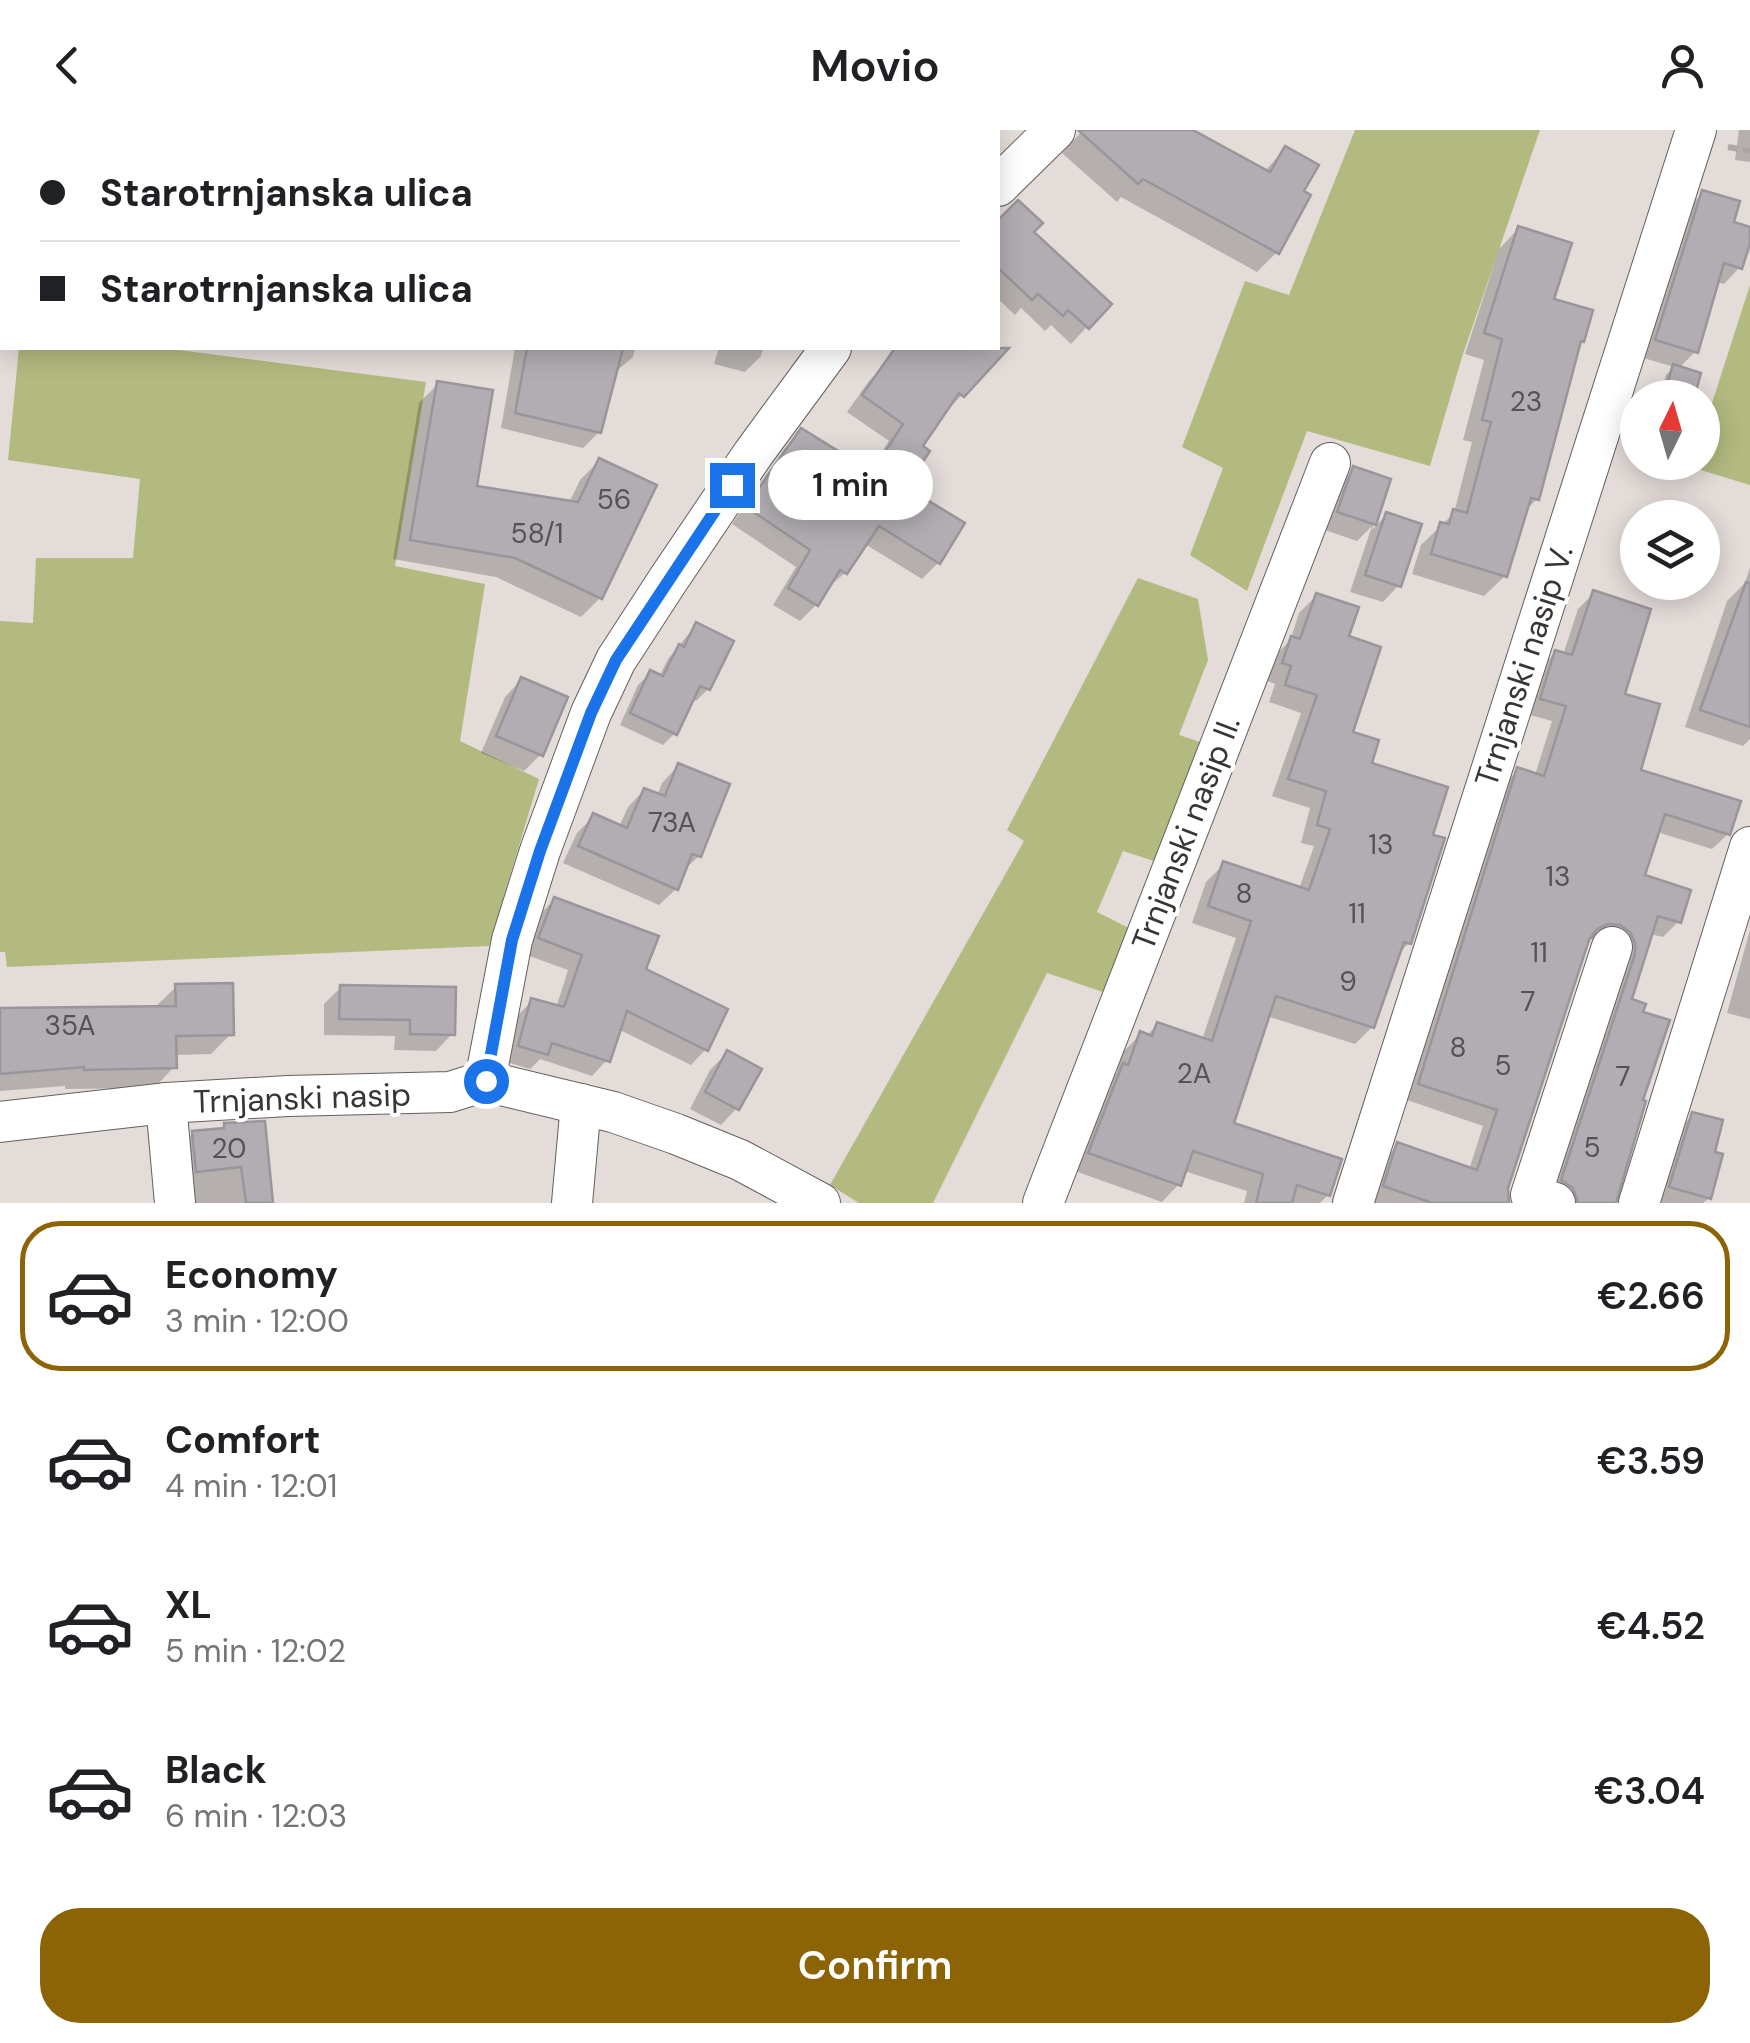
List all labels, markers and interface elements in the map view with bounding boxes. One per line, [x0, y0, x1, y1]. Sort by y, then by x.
text: Movio [810, 36, 940, 95]
icon: back [40, 38, 95, 93]
icon: person [1655, 38, 1710, 93]
text: Starotrnjanska ulica [100, 168, 473, 218]
text: Starotrnjanska ulica [100, 264, 473, 314]
north arrow [1620, 380, 1720, 480]
map controls [1620, 380, 1720, 600]
house number: 23 [1510, 383, 1542, 420]
callout: 1 min [767, 450, 932, 520]
route end [710, 463, 755, 508]
text: 1 min [812, 464, 889, 506]
house number: 56 [597, 481, 631, 518]
button: layers [1620, 500, 1720, 600]
house number: 58/1 [511, 515, 563, 552]
street label: Trnjanski nasip V. [1465, 540, 1583, 792]
street label: Trnjanski nasip II. [1122, 710, 1250, 956]
house number: 73A [648, 804, 696, 841]
house number: 13 [1368, 826, 1394, 863]
house number: 13 [1545, 858, 1571, 895]
house number: 8 [1235, 875, 1253, 912]
house number: 11 [1348, 895, 1366, 932]
house number: 11 [1530, 934, 1548, 971]
house number: 9 [1339, 963, 1357, 1000]
house number: 7 [1521, 983, 1535, 1020]
house number: 35A [44, 1007, 96, 1044]
house number: 8 [1449, 1029, 1467, 1066]
house number: 5 [1494, 1047, 1512, 1084]
house number: 2A [1177, 1055, 1211, 1092]
house number: 7 [1616, 1058, 1630, 1095]
route start [464, 1059, 509, 1104]
street label: Trnjanski nasip [192, 1073, 412, 1123]
house number: 5 [1583, 1129, 1601, 1166]
house number: 20 [211, 1130, 247, 1167]
text: Economy [165, 1250, 338, 1300]
icon: car [45, 1251, 135, 1341]
text: €2.66 [1597, 1271, 1705, 1321]
text: 3 min · 12:00 [165, 1300, 349, 1342]
text: Comfort [165, 1415, 321, 1465]
icon: car [45, 1416, 135, 1506]
text: €3.59 [1597, 1436, 1705, 1486]
text: 4 min · 12:01 [165, 1465, 338, 1507]
text: XL [165, 1580, 212, 1630]
icon: car [45, 1581, 135, 1671]
text: €4.52 [1597, 1601, 1705, 1651]
text: 5 min · 12:02 [165, 1630, 346, 1672]
text: Black [165, 1745, 267, 1795]
icon: car [45, 1746, 135, 1836]
text: €3.04 [1594, 1766, 1705, 1816]
text: 6 min · 12:03 [165, 1795, 347, 1837]
button: Confirm [40, 1908, 1710, 2023]

